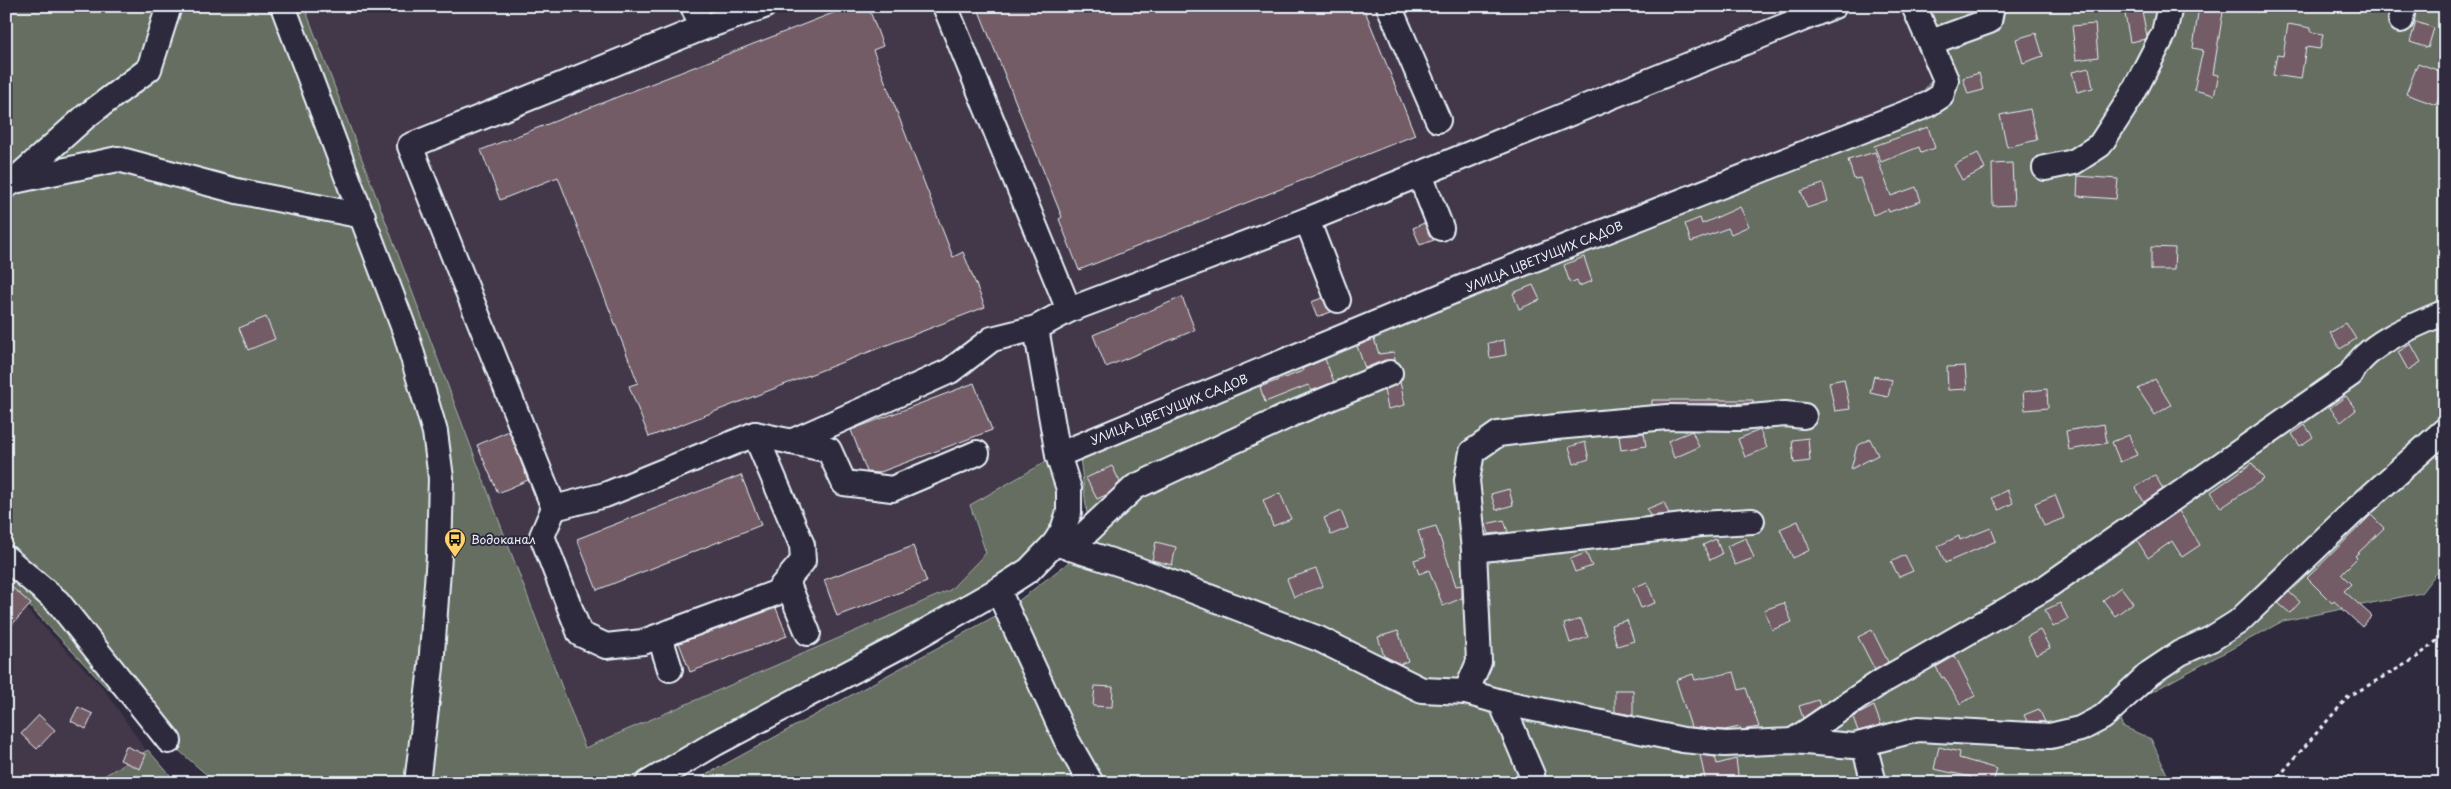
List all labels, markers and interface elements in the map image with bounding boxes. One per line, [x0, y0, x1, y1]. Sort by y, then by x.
street label: УЛИЦА ЦВЕТУЩИХ САДОВ [1463, 216, 1625, 296]
street label: УЛИЦА ЦВЕТУЩИХ САДОВ [1088, 369, 1250, 449]
bus stop icon: Водоканал [443, 527, 467, 558]
place label: Водоканал [471, 530, 536, 548]

